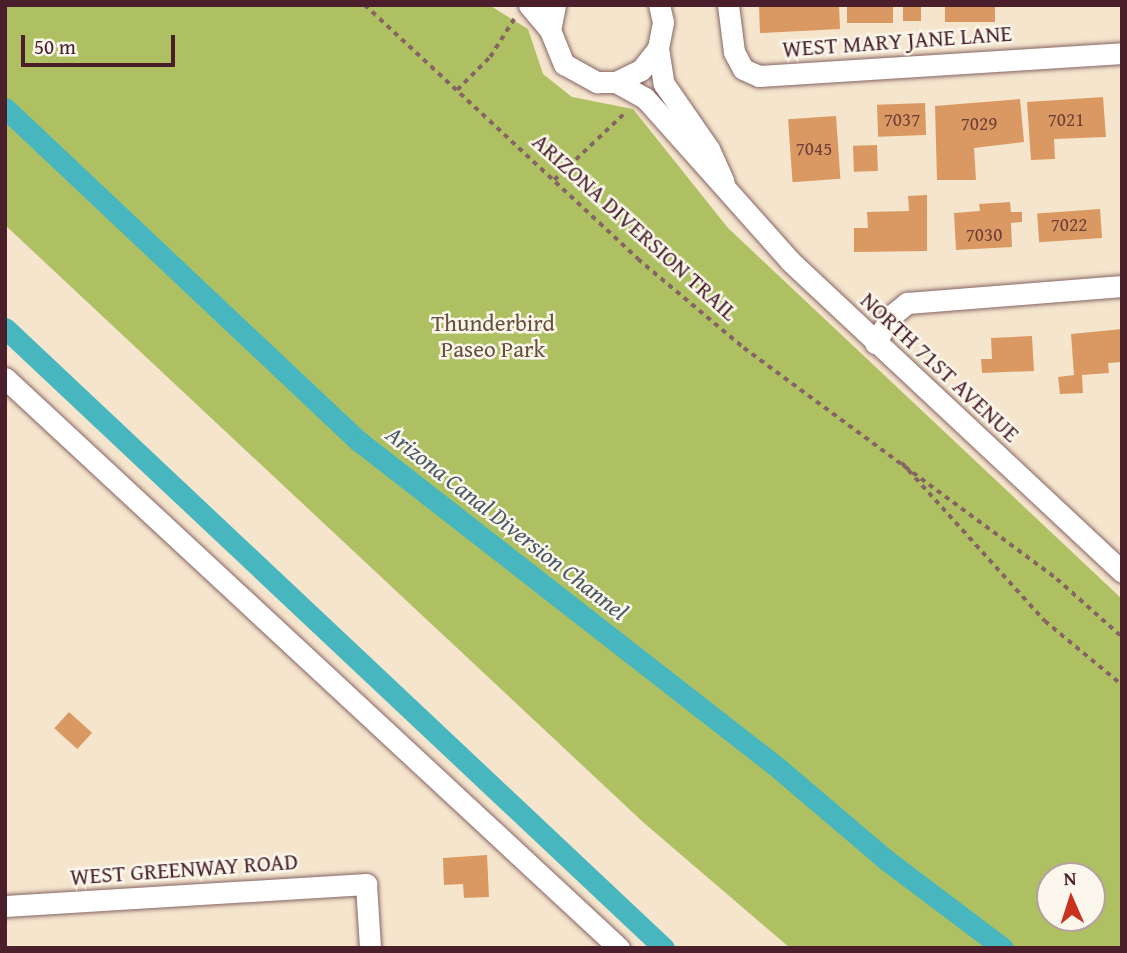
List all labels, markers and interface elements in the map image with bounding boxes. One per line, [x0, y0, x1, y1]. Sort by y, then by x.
street label: WEST MARY JANE LANE [781, 19, 1013, 63]
scale bar [24, 21, 178, 65]
text: 50 m [34, 31, 76, 62]
house number: 7037 [884, 109, 920, 131]
house number: 7021 [1048, 109, 1084, 131]
house number: 7029 [961, 113, 997, 135]
street label: ARIZONA DIVERSION TRAIL [527, 128, 743, 326]
house number: 7045 [796, 138, 832, 160]
house number: 7022 [1051, 214, 1087, 236]
house number: 7030 [966, 224, 1002, 246]
street label: NORTH 71ST AVENUE [855, 286, 1025, 448]
park label: Thunderbird Paseo Park [431, 309, 555, 363]
water label: Arizona Canal Diversion Channel [380, 420, 634, 626]
street label: WEST GREENWAY ROAD [69, 847, 299, 891]
north arrow [1036, 862, 1106, 932]
text: N [1063, 864, 1077, 892]

